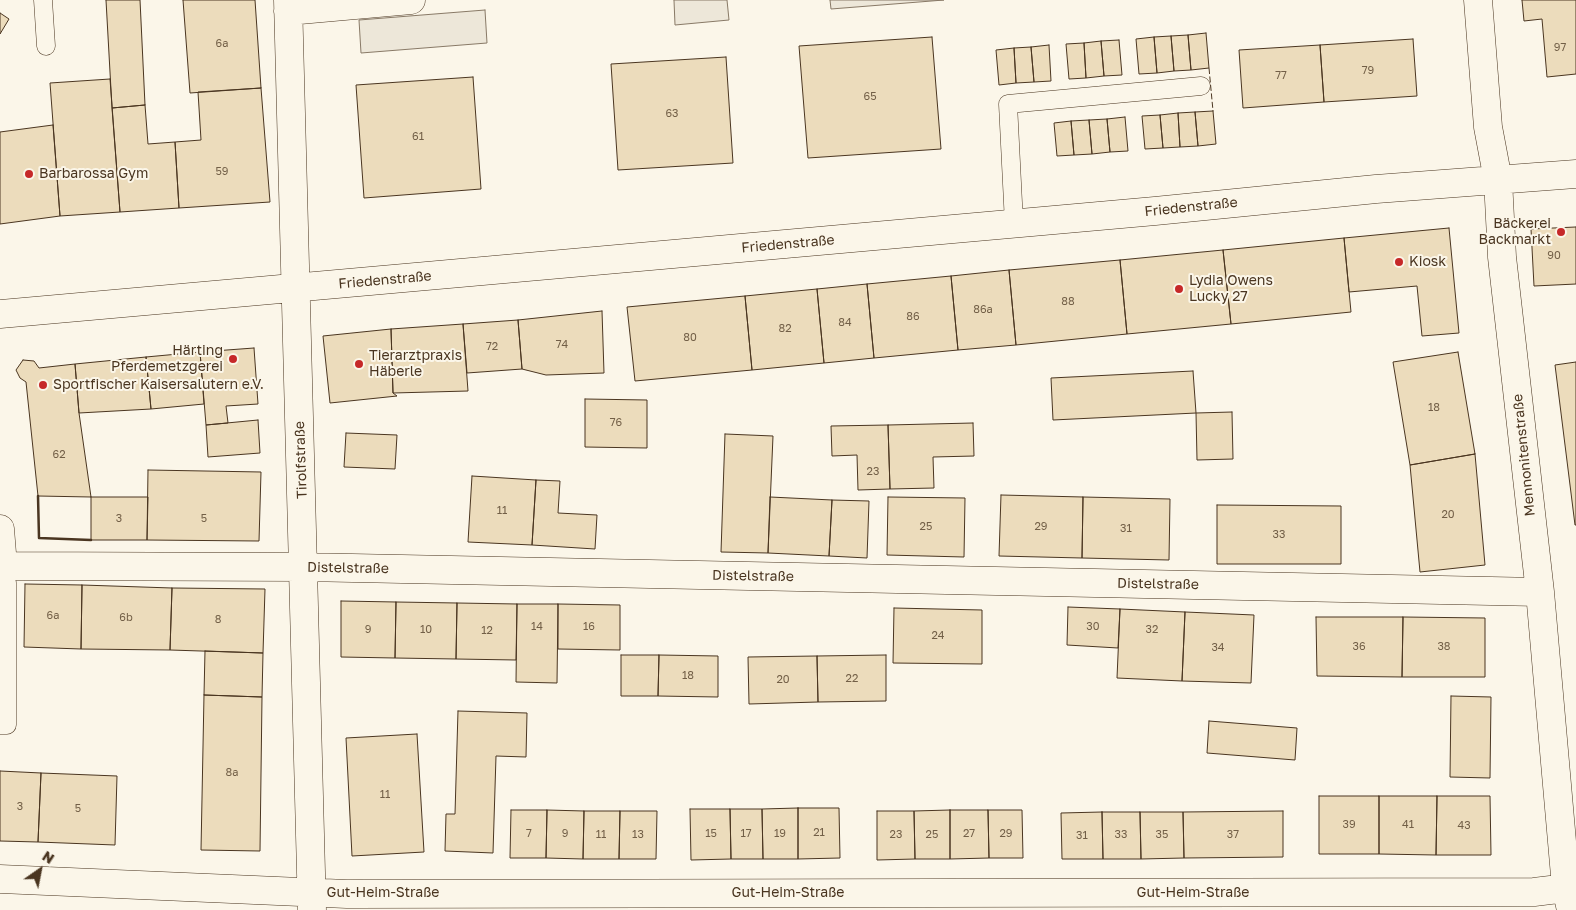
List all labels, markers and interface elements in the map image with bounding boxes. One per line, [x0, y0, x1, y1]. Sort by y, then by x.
house number: 6a [216, 37, 228, 51]
house number: 97 [1554, 41, 1566, 55]
house number: 79 [1362, 64, 1374, 78]
house number: 77 [1275, 69, 1287, 83]
house number: 65 [863, 90, 877, 104]
house number: 63 [665, 107, 679, 121]
house number: 61 [412, 130, 424, 144]
house number: 59 [215, 165, 229, 179]
place label: Barbarossa Gym [39, 166, 148, 182]
marker: Barbarossa Gym [23, 168, 35, 180]
street label: Friedenstraße [1144, 194, 1238, 220]
place label: Bäckerei Backmarkt [1479, 216, 1551, 248]
marker: Bäckerei Backmarkt [1555, 226, 1567, 238]
street label: Friedenstraße [741, 232, 835, 256]
house number: 90 [1547, 249, 1561, 263]
place label: Kiosk [1409, 254, 1446, 270]
marker: Kiosk [1393, 256, 1405, 268]
street label: Friedenstraße [338, 268, 432, 292]
place label: Lydia Owens Lucky 27 [1189, 273, 1273, 306]
marker: Lydia Owens Lucky 27 [1173, 283, 1185, 295]
house number: 88 [1061, 295, 1075, 309]
house number: 86a [973, 303, 993, 317]
house number: 86 [906, 310, 920, 324]
house number: 84 [838, 316, 852, 330]
house number: 82 [778, 322, 792, 336]
house number: 80 [683, 331, 697, 345]
house number: 74 [556, 338, 568, 352]
house number: 72 [486, 340, 498, 354]
place label: Härting Pferdemetzgerei [111, 343, 223, 376]
place label: Tierarztpraxis Häberle [369, 348, 462, 381]
marker: Härting Pferdemetzgerei [227, 353, 239, 365]
marker: Tierarztpraxis Häberle [353, 358, 365, 370]
place label: Sportfischer Kaisersalutern e.V. [53, 377, 264, 393]
marker: Sportfischer Kaisersalutern e.V. [37, 379, 49, 391]
street label: Mennonitenstraße [1509, 393, 1539, 517]
house number: 18 [1428, 401, 1440, 415]
house number: 76 [610, 416, 622, 430]
street label: Tirolfstraße [291, 421, 311, 499]
house number: 62 [52, 448, 66, 462]
house number: 23 [867, 465, 879, 479]
house number: 11 [497, 504, 507, 518]
house number: 20 [1441, 508, 1455, 522]
house number: 3 [116, 512, 122, 526]
house number: 5 [201, 512, 207, 526]
house number: 25 [920, 520, 932, 534]
house number: 29 [1034, 520, 1048, 534]
house number: 31 [1120, 522, 1132, 536]
house number: 33 [1273, 528, 1285, 542]
street label: Distelstraße [307, 559, 389, 577]
street label: Distelstraße [712, 567, 794, 585]
street label: Distelstraße [1117, 575, 1199, 593]
house number: 6a [47, 609, 59, 623]
house number: 6b [119, 611, 133, 625]
house number: 8 [215, 613, 221, 627]
house number: 14 [531, 620, 543, 634]
house number: 16 [583, 620, 595, 634]
house number: 30 [1086, 620, 1100, 634]
house number: 9 [365, 623, 371, 637]
house number: 10 [420, 623, 432, 637]
house number: 32 [1146, 623, 1158, 637]
house number: 12 [481, 624, 493, 638]
house number: 24 [931, 629, 945, 643]
house number: 36 [1352, 640, 1366, 654]
house number: 38 [1437, 640, 1451, 654]
house number: 34 [1211, 641, 1225, 655]
house number: 18 [682, 669, 694, 683]
house number: 22 [846, 672, 858, 686]
house number: 20 [776, 673, 790, 687]
house number: 8a [226, 766, 238, 780]
house number: 11 [380, 788, 390, 802]
house number: 3 [17, 800, 23, 814]
house number: 5 [75, 802, 81, 816]
house number: 39 [1342, 818, 1356, 832]
house number: 41 [1402, 818, 1414, 832]
house number: 43 [1457, 819, 1471, 833]
house number: 21 [813, 826, 825, 840]
house number: 7 [526, 827, 532, 841]
house number: 9 [562, 827, 568, 841]
house number: 15 [705, 827, 717, 841]
house number: 17 [740, 827, 752, 841]
house number: 19 [774, 827, 786, 841]
house number: 27 [963, 827, 975, 841]
house number: 29 [999, 827, 1013, 841]
house number: 11 [596, 828, 606, 842]
house number: 13 [632, 828, 644, 842]
house number: 23 [890, 828, 902, 842]
house number: 25 [926, 828, 938, 842]
house number: 33 [1115, 828, 1127, 842]
house number: 35 [1156, 828, 1168, 842]
house number: 37 [1227, 828, 1239, 842]
house number: 31 [1076, 829, 1088, 843]
north arrow [15, 845, 65, 895]
text: N [39, 847, 58, 867]
street label: Gut-Heim-Straße [327, 885, 439, 901]
street label: Gut-Heim-Straße [732, 885, 844, 901]
street label: Gut-Heim-Straße [1137, 885, 1249, 901]

